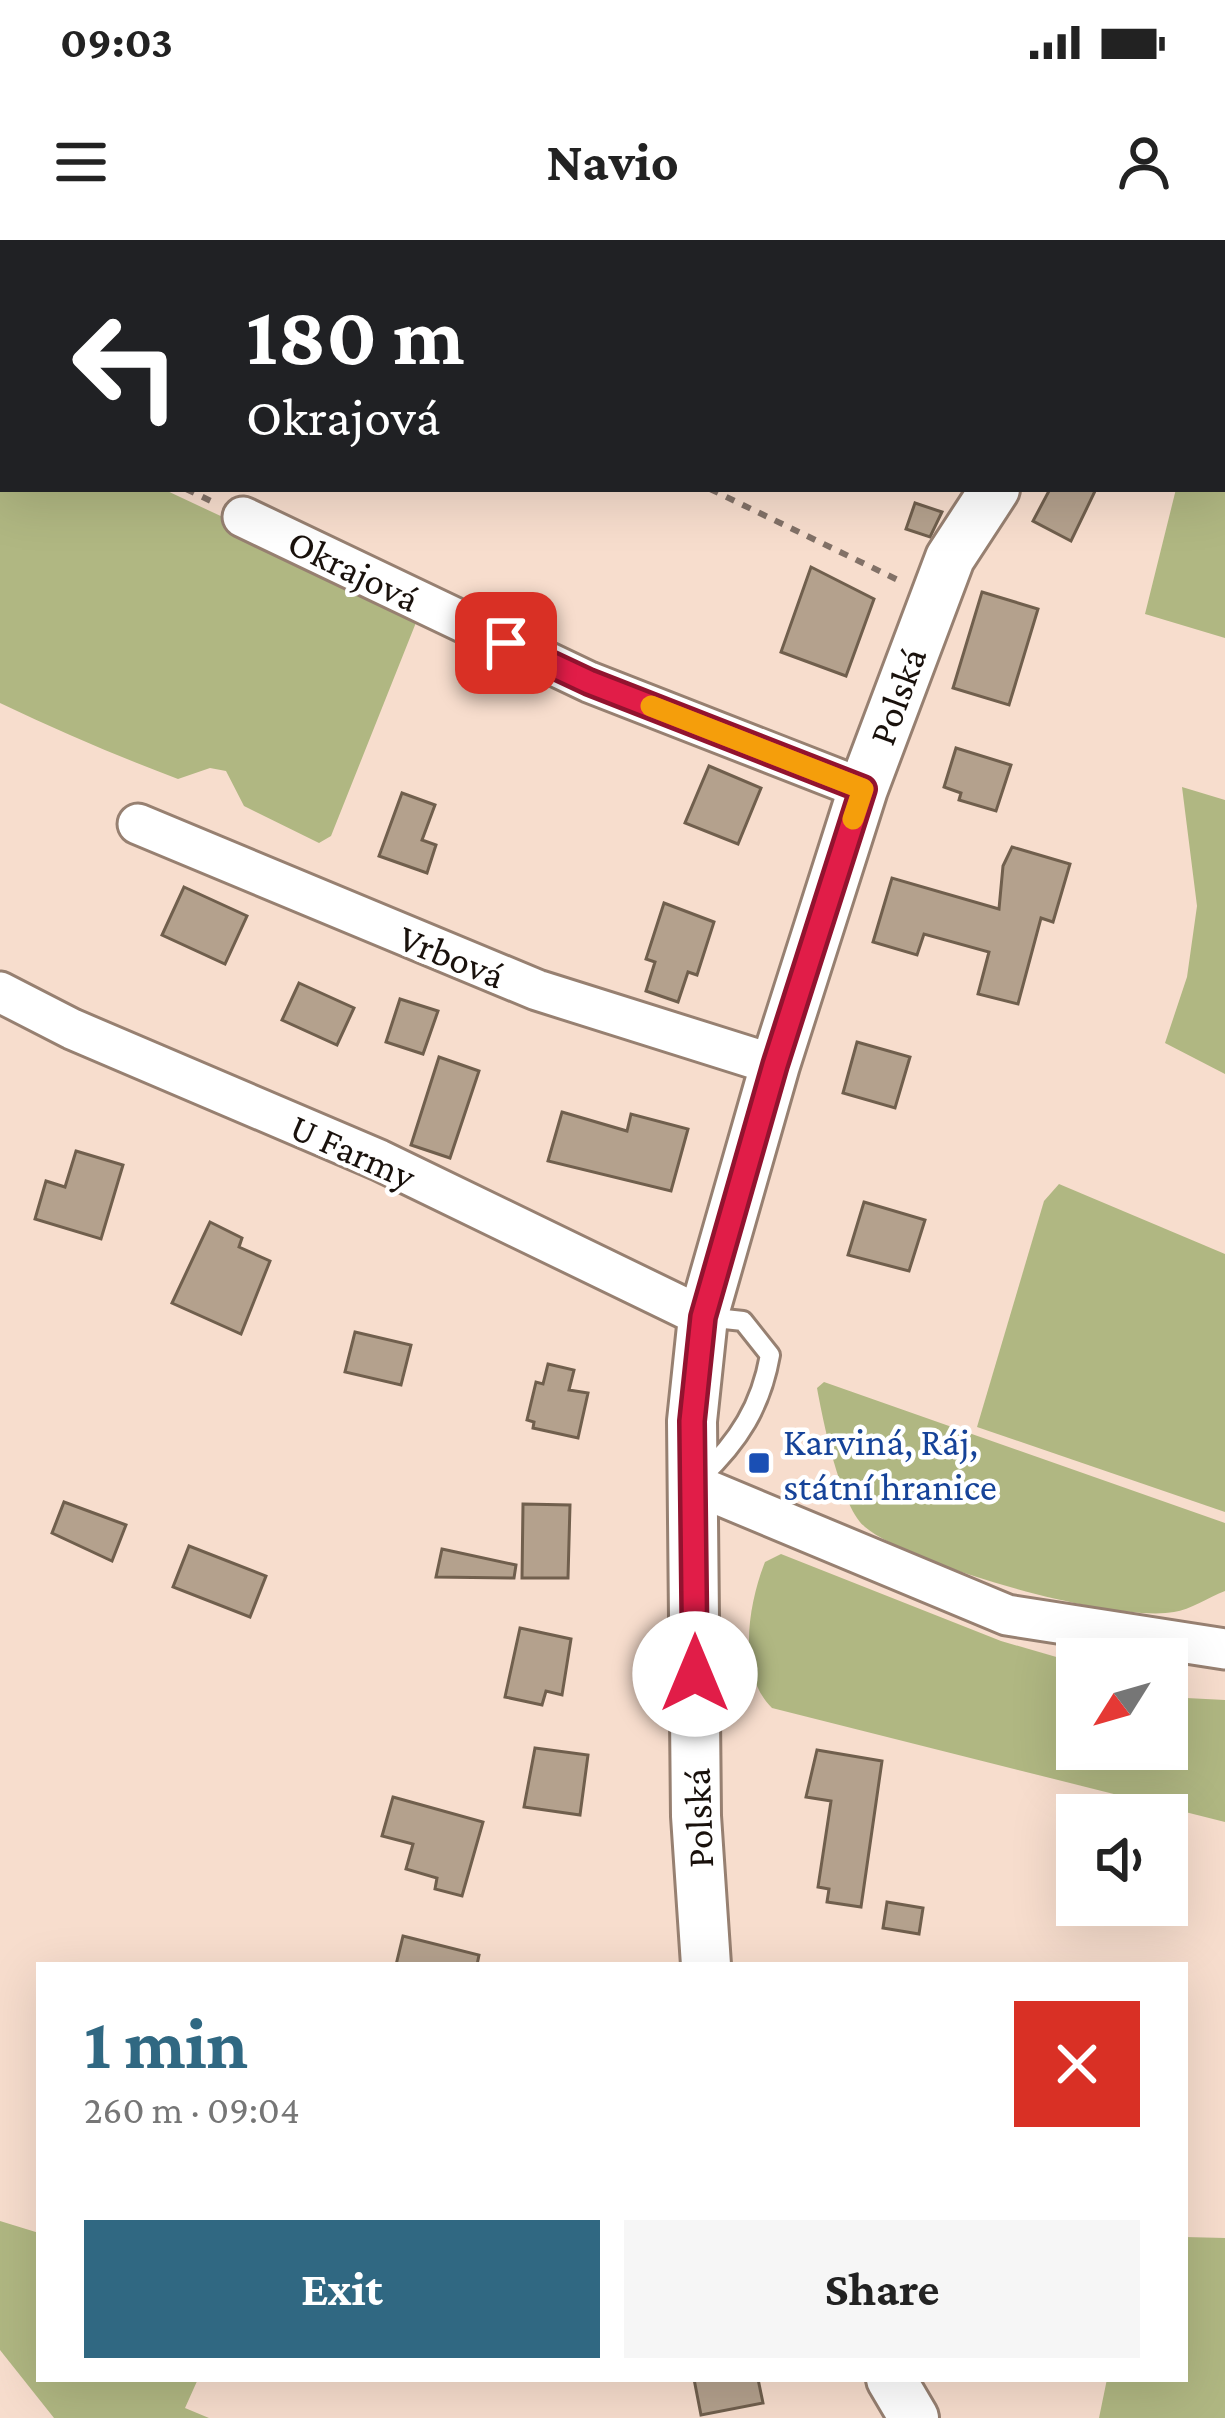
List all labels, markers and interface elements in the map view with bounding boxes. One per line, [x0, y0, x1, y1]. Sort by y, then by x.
text: 09:03 [60, 17, 173, 67]
icon: menu [48, 129, 114, 195]
icon: person [1111, 129, 1177, 195]
text: Navio [546, 132, 679, 192]
icon: left [48, 288, 204, 444]
text: 180 m [246, 289, 465, 382]
text: Okrajová [246, 387, 440, 447]
street label: Okrajová [281, 520, 427, 622]
pin [455, 592, 557, 694]
icon: arrive [473, 610, 539, 676]
street label: Polská [860, 642, 934, 750]
street label: Vrbová [393, 915, 511, 997]
street label: U Farmy [283, 1104, 423, 1199]
place label: Karviná, Ráj, státní hranice [783, 1420, 997, 1508]
marker: Karviná, Ráj, státní hranice [746, 1450, 772, 1476]
position arrow [632, 1611, 758, 1737]
north arrow [1056, 1638, 1188, 1770]
map controls [1056, 1638, 1188, 1926]
street label: Polská [675, 1767, 721, 1869]
button: sound [1056, 1794, 1188, 1926]
button: close [1014, 2001, 1140, 2127]
text: 1 min [84, 2003, 248, 2083]
text: 260 m · 09:04 [84, 2088, 300, 2131]
button: Exit [84, 2220, 600, 2358]
button: Share [624, 2220, 1140, 2358]

